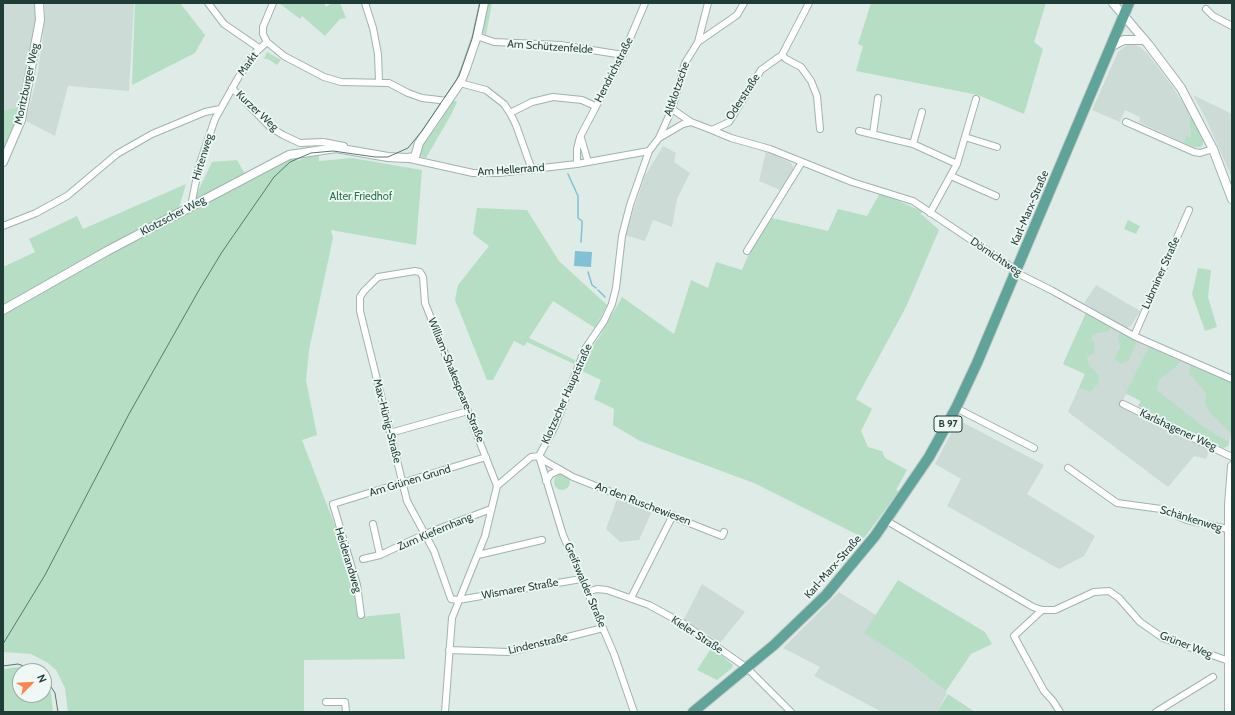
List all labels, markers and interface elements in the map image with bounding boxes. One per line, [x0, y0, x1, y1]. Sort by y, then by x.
street label: Hendrichstraße [592, 35, 636, 105]
street label: Am Schützenfelde [507, 37, 593, 57]
street label: Moritzburger Weg [12, 42, 42, 126]
street label: Markt [235, 49, 261, 79]
street label: Altklotzsche [662, 60, 692, 118]
street label: Oderstraße [723, 71, 763, 123]
street label: Kurzer Weg [233, 88, 281, 134]
street label: Hirtenweg [190, 132, 216, 182]
street label: Am Hellerrand [477, 161, 545, 179]
street label: Karl-Marx-Straße [1008, 169, 1052, 247]
park label: Alter Friedhof [330, 190, 392, 204]
street label: Klotzscher Weg [138, 193, 208, 239]
street label: Dörnichtweg [968, 235, 1024, 279]
street label: Lubminer Straße [1139, 235, 1183, 311]
street label: William-Shakespeare-Straße [425, 316, 487, 444]
street label: Klotzscher Hauptstraße [539, 342, 595, 446]
street label: Max-Hünig-Straße [370, 377, 404, 465]
street label: Karlshagener Weg [1137, 406, 1219, 454]
road number: B 97 [934, 416, 962, 432]
street label: Am Grünen Grund [368, 462, 452, 500]
street label: An den Ruschewiesen [593, 480, 693, 528]
street label: Schänkenweg [1158, 503, 1224, 535]
street label: Zum Kiefernhang [396, 510, 474, 554]
street label: Heiderandweg [332, 526, 364, 594]
street label: Karl-Marx-Straße [802, 532, 864, 602]
street label: Greifswalder Straße [561, 541, 609, 629]
street label: Wismarer Straße [481, 576, 559, 602]
street label: Kieler Straße [669, 613, 725, 657]
street label: Grüner Weg [1158, 629, 1214, 661]
street label: Lindenstraße [507, 631, 569, 657]
north arrow [12, 663, 52, 703]
text: N [34, 672, 50, 685]

